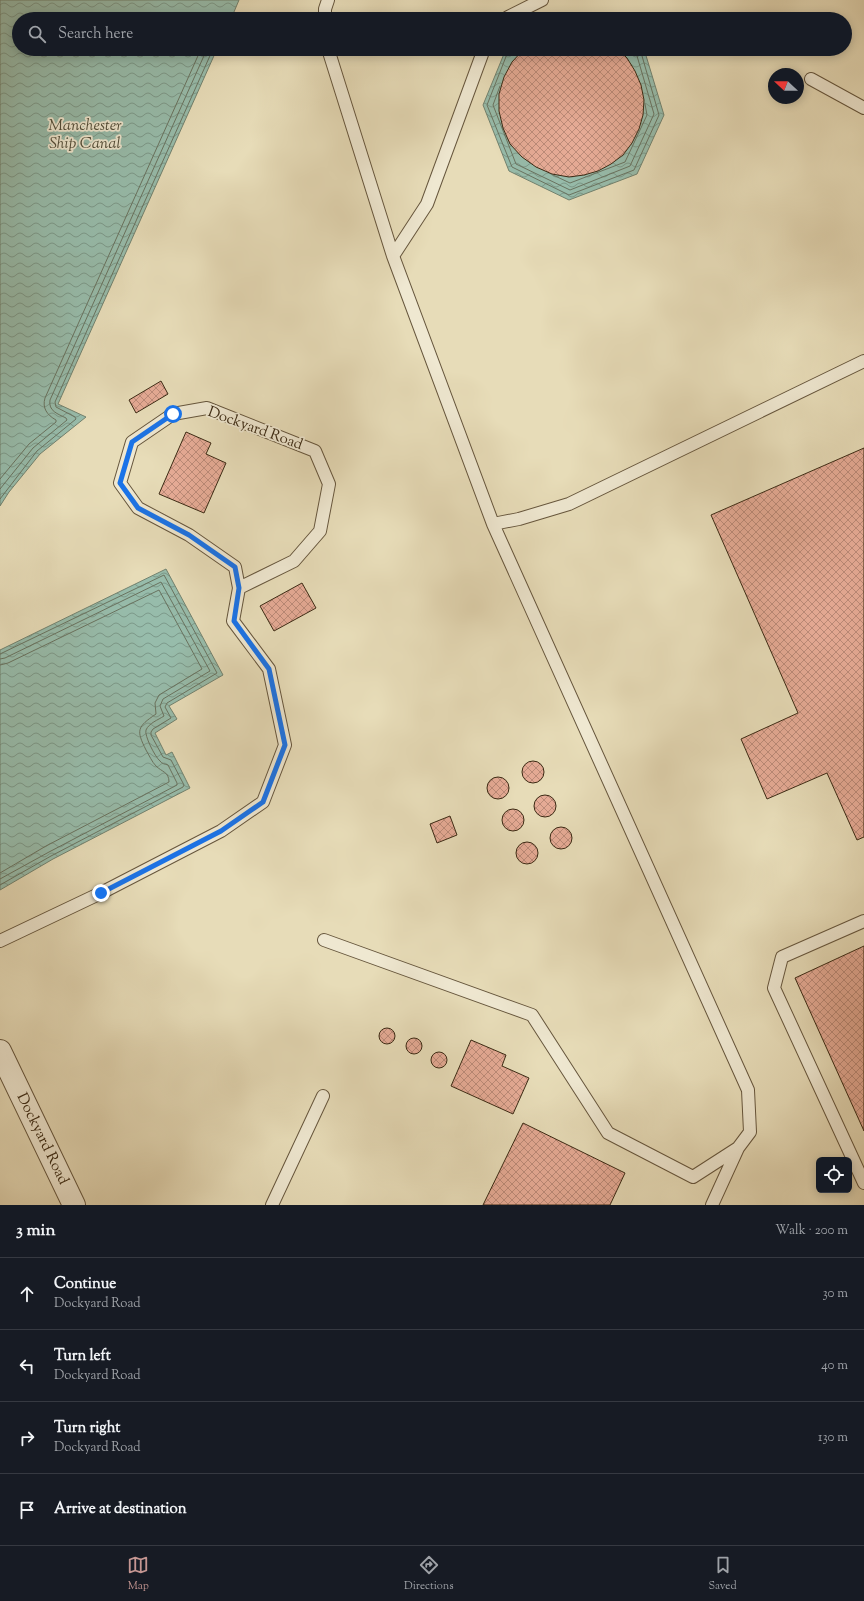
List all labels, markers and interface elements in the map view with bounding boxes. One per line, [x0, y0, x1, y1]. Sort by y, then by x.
search box [12, 12, 852, 56]
icon: search [26, 23, 48, 45]
text: Search here [58, 24, 133, 45]
north arrow [768, 68, 804, 104]
water label: Manchester Ship Canal [48, 115, 122, 156]
street label: Dockyard Road [204, 402, 306, 456]
route start [164, 405, 182, 423]
route end [92, 884, 110, 902]
street label: Dockyard Road [11, 1090, 74, 1189]
map controls [816, 1157, 852, 1193]
button: locate [816, 1157, 852, 1193]
text: 3 min [16, 1219, 55, 1243]
text: Walk · 200 m [775, 1222, 848, 1240]
text: Continue [54, 1274, 116, 1295]
icon: ahead [16, 1283, 38, 1305]
text: 30 m [822, 1285, 848, 1303]
text: Dockyard Road [54, 1295, 141, 1313]
text: Turn left [54, 1346, 111, 1367]
icon: left [16, 1355, 38, 1377]
text: 40 m [821, 1357, 848, 1375]
text: Dockyard Road [54, 1367, 141, 1385]
text: Turn right [54, 1418, 120, 1439]
icon: right [16, 1427, 38, 1449]
text: 130 m [818, 1429, 848, 1447]
text: Dockyard Road [54, 1439, 141, 1457]
icon: arrive [16, 1499, 38, 1521]
text: Arrive at destination [54, 1499, 187, 1520]
tab: Map [127, 1554, 149, 1594]
tab: Directions [404, 1554, 454, 1594]
tab: Saved [708, 1554, 737, 1594]

